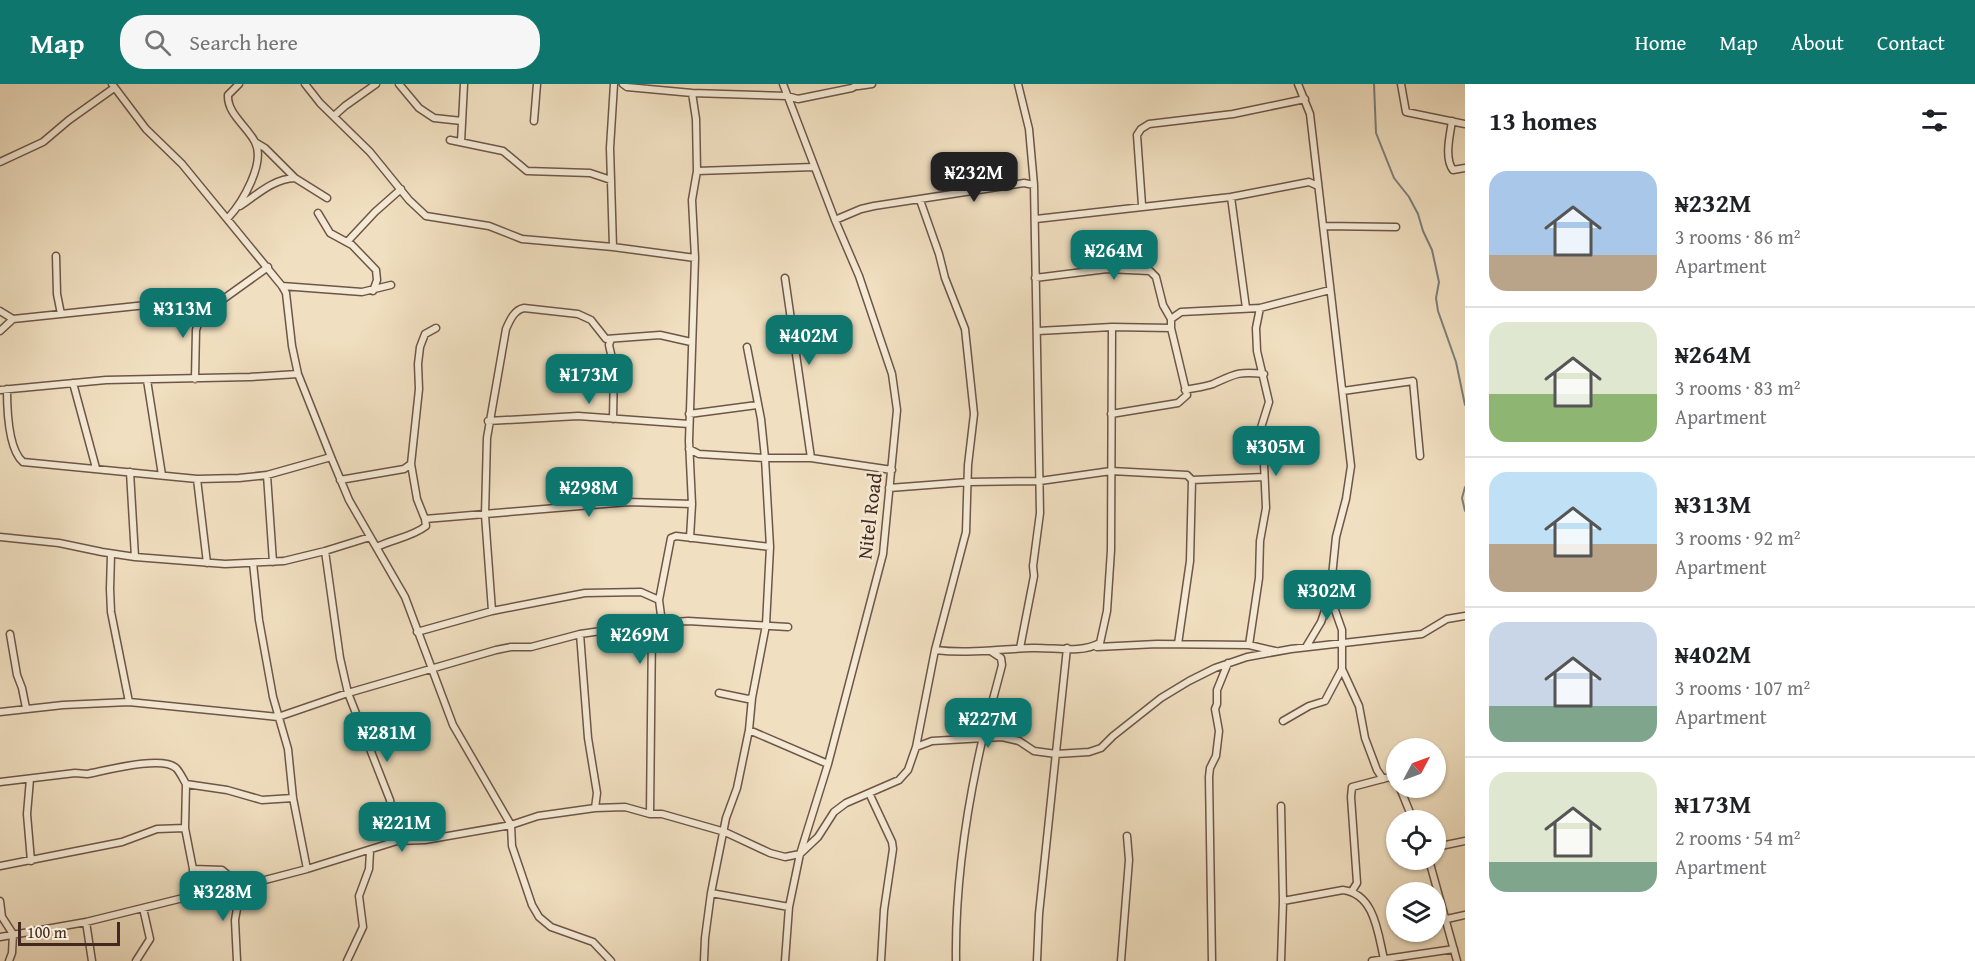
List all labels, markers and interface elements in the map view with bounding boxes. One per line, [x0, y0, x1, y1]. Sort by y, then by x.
search box [120, 15, 540, 69]
text: Map [30, 22, 84, 63]
icon: search [141, 26, 174, 59]
text: Search here [189, 26, 298, 58]
text: Home [1635, 27, 1686, 58]
text: Map [1719, 27, 1758, 58]
text: About [1791, 27, 1844, 58]
text: Contact [1877, 27, 1945, 58]
text: 13 homes [1489, 101, 1597, 140]
icon: filters [1918, 104, 1951, 137]
pin: ₦232M [932, 152, 1016, 203]
text: ₦232M [945, 157, 1003, 186]
text: ₦232M [1675, 183, 1751, 222]
icon: home [1537, 195, 1609, 267]
text: 3 rooms · 86 m² [1675, 222, 1801, 251]
pin: ₦264M [1072, 230, 1156, 281]
text: ₦264M [1085, 235, 1143, 264]
text: Apartment [1675, 251, 1767, 280]
pin: ₦313M [141, 288, 225, 339]
text: ₦313M [154, 293, 212, 322]
pin: ₦402M [767, 315, 851, 366]
text: ₦402M [780, 320, 838, 349]
text: ₦264M [1675, 334, 1751, 373]
icon: home [1537, 346, 1609, 418]
pin: ₦173M [547, 354, 631, 405]
text: ₦173M [560, 359, 618, 388]
text: 3 rooms · 83 m² [1675, 373, 1801, 402]
text: Apartment [1675, 402, 1767, 431]
pin: ₦305M [1234, 426, 1318, 477]
text: ₦305M [1247, 431, 1305, 460]
pin: ₦298M [547, 467, 631, 518]
street label: Nitel Road [849, 471, 889, 561]
text: ₦298M [560, 472, 618, 501]
text: ₦313M [1675, 484, 1751, 523]
icon: home [1537, 496, 1609, 568]
text: 3 rooms · 92 m² [1675, 523, 1801, 552]
text: Apartment [1675, 552, 1767, 581]
pin: ₦302M [1285, 570, 1369, 621]
text: ₦302M [1298, 575, 1356, 604]
pin: ₦269M [598, 614, 682, 665]
text: ₦269M [611, 619, 669, 648]
text: ₦402M [1675, 634, 1751, 673]
icon: home [1537, 646, 1609, 718]
text: 3 rooms · 107 m² [1675, 673, 1810, 702]
pin: ₦227M [946, 698, 1030, 749]
text: Apartment [1675, 702, 1767, 731]
text: ₦227M [959, 703, 1017, 732]
pin: ₦281M [345, 712, 429, 763]
text: ₦281M [358, 717, 416, 746]
north arrow [1386, 738, 1446, 798]
map controls [1386, 738, 1446, 942]
text: ₦173M [1675, 784, 1751, 823]
icon: home [1537, 796, 1609, 868]
pin: ₦221M [360, 802, 444, 853]
text: ₦221M [373, 807, 431, 836]
button: locate [1386, 810, 1446, 870]
text: 2 rooms · 54 m² [1675, 823, 1801, 852]
text: Apartment [1675, 852, 1767, 881]
pin: ₦328M [181, 871, 265, 922]
text: ₦328M [194, 876, 252, 905]
button: layers [1386, 882, 1446, 942]
scale bar [18, 919, 120, 946]
text: 100 m [27, 920, 67, 944]

